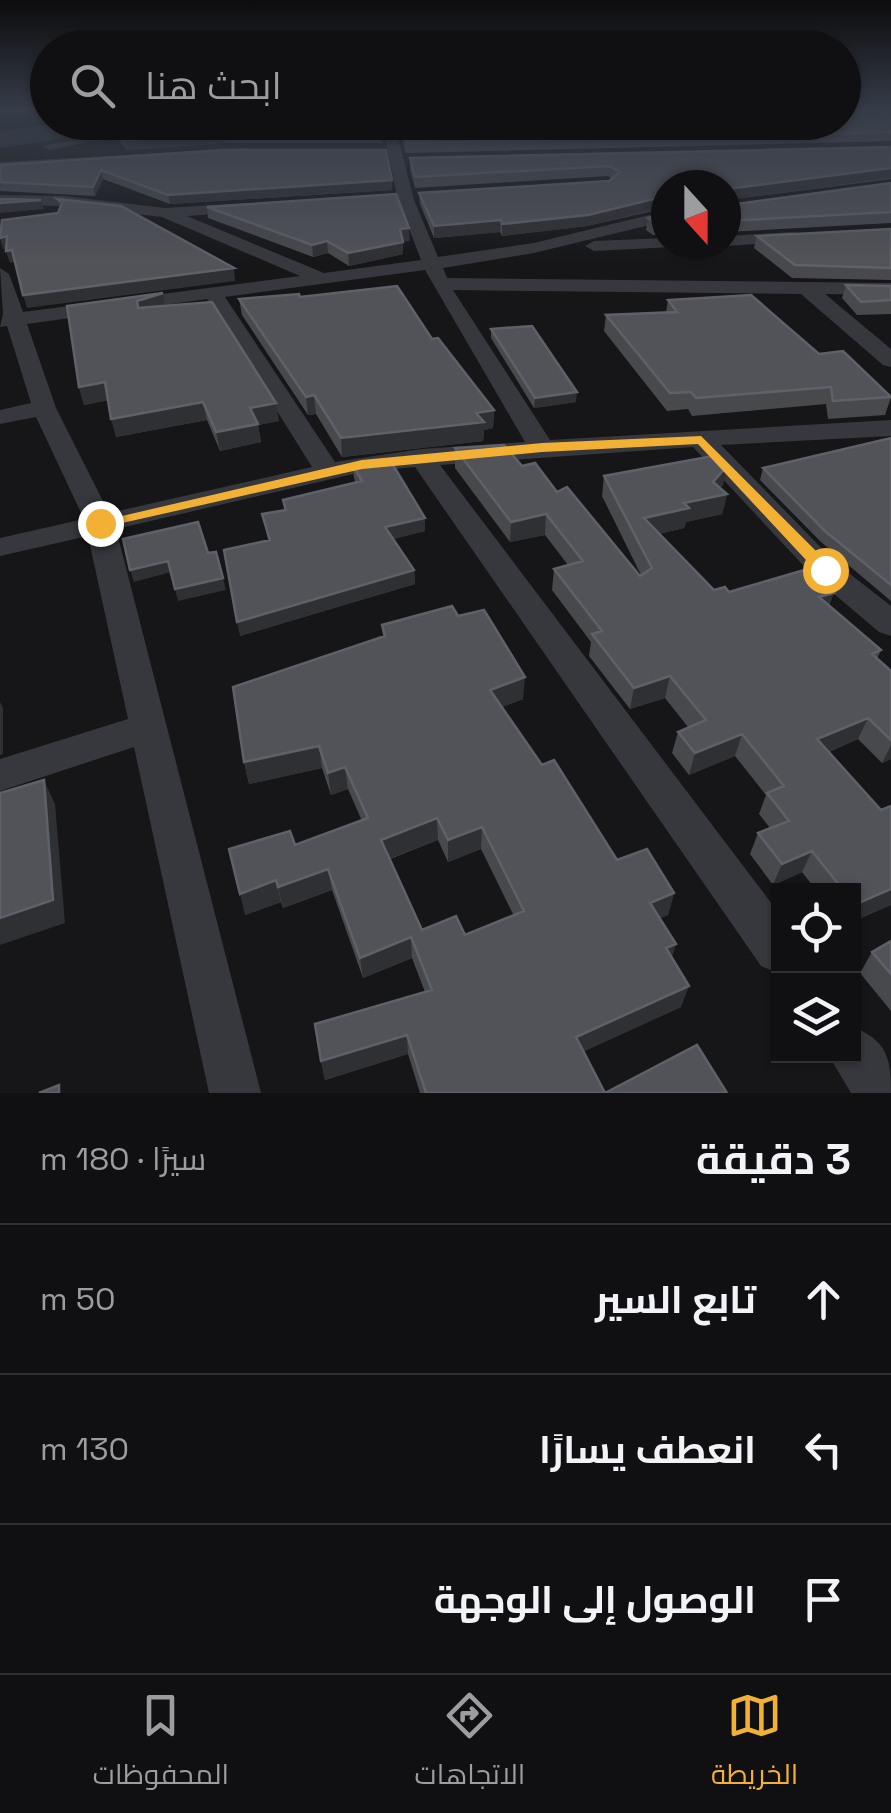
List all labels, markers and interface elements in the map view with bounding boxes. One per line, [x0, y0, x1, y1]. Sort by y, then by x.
search box [30, 30, 861, 140]
icon: search [65, 58, 120, 113]
text: ابحث هنا [145, 62, 282, 110]
north arrow [651, 170, 741, 260]
route end [78, 501, 124, 547]
route start [803, 548, 849, 594]
map controls [771, 883, 861, 1063]
button: locate [771, 883, 861, 973]
button: layers [771, 973, 861, 1063]
text: 3 دقيقة [696, 1133, 851, 1186]
text: سيرًا · 180 m [40, 1139, 206, 1179]
icon: ahead [796, 1272, 851, 1327]
text: تابع السير [595, 1276, 756, 1324]
text: 50 m [40, 1279, 115, 1319]
icon: left [796, 1422, 851, 1477]
text: انعطف يسارًا [539, 1426, 756, 1474]
text: 130 m [40, 1429, 129, 1469]
icon: arrive [796, 1572, 851, 1627]
text: الوصول إلى الوجهة [434, 1576, 756, 1624]
tab: المحفوظات [93, 1688, 229, 1800]
tab: الاتجاهات [415, 1688, 525, 1800]
tab: الخريطة [711, 1688, 798, 1800]

